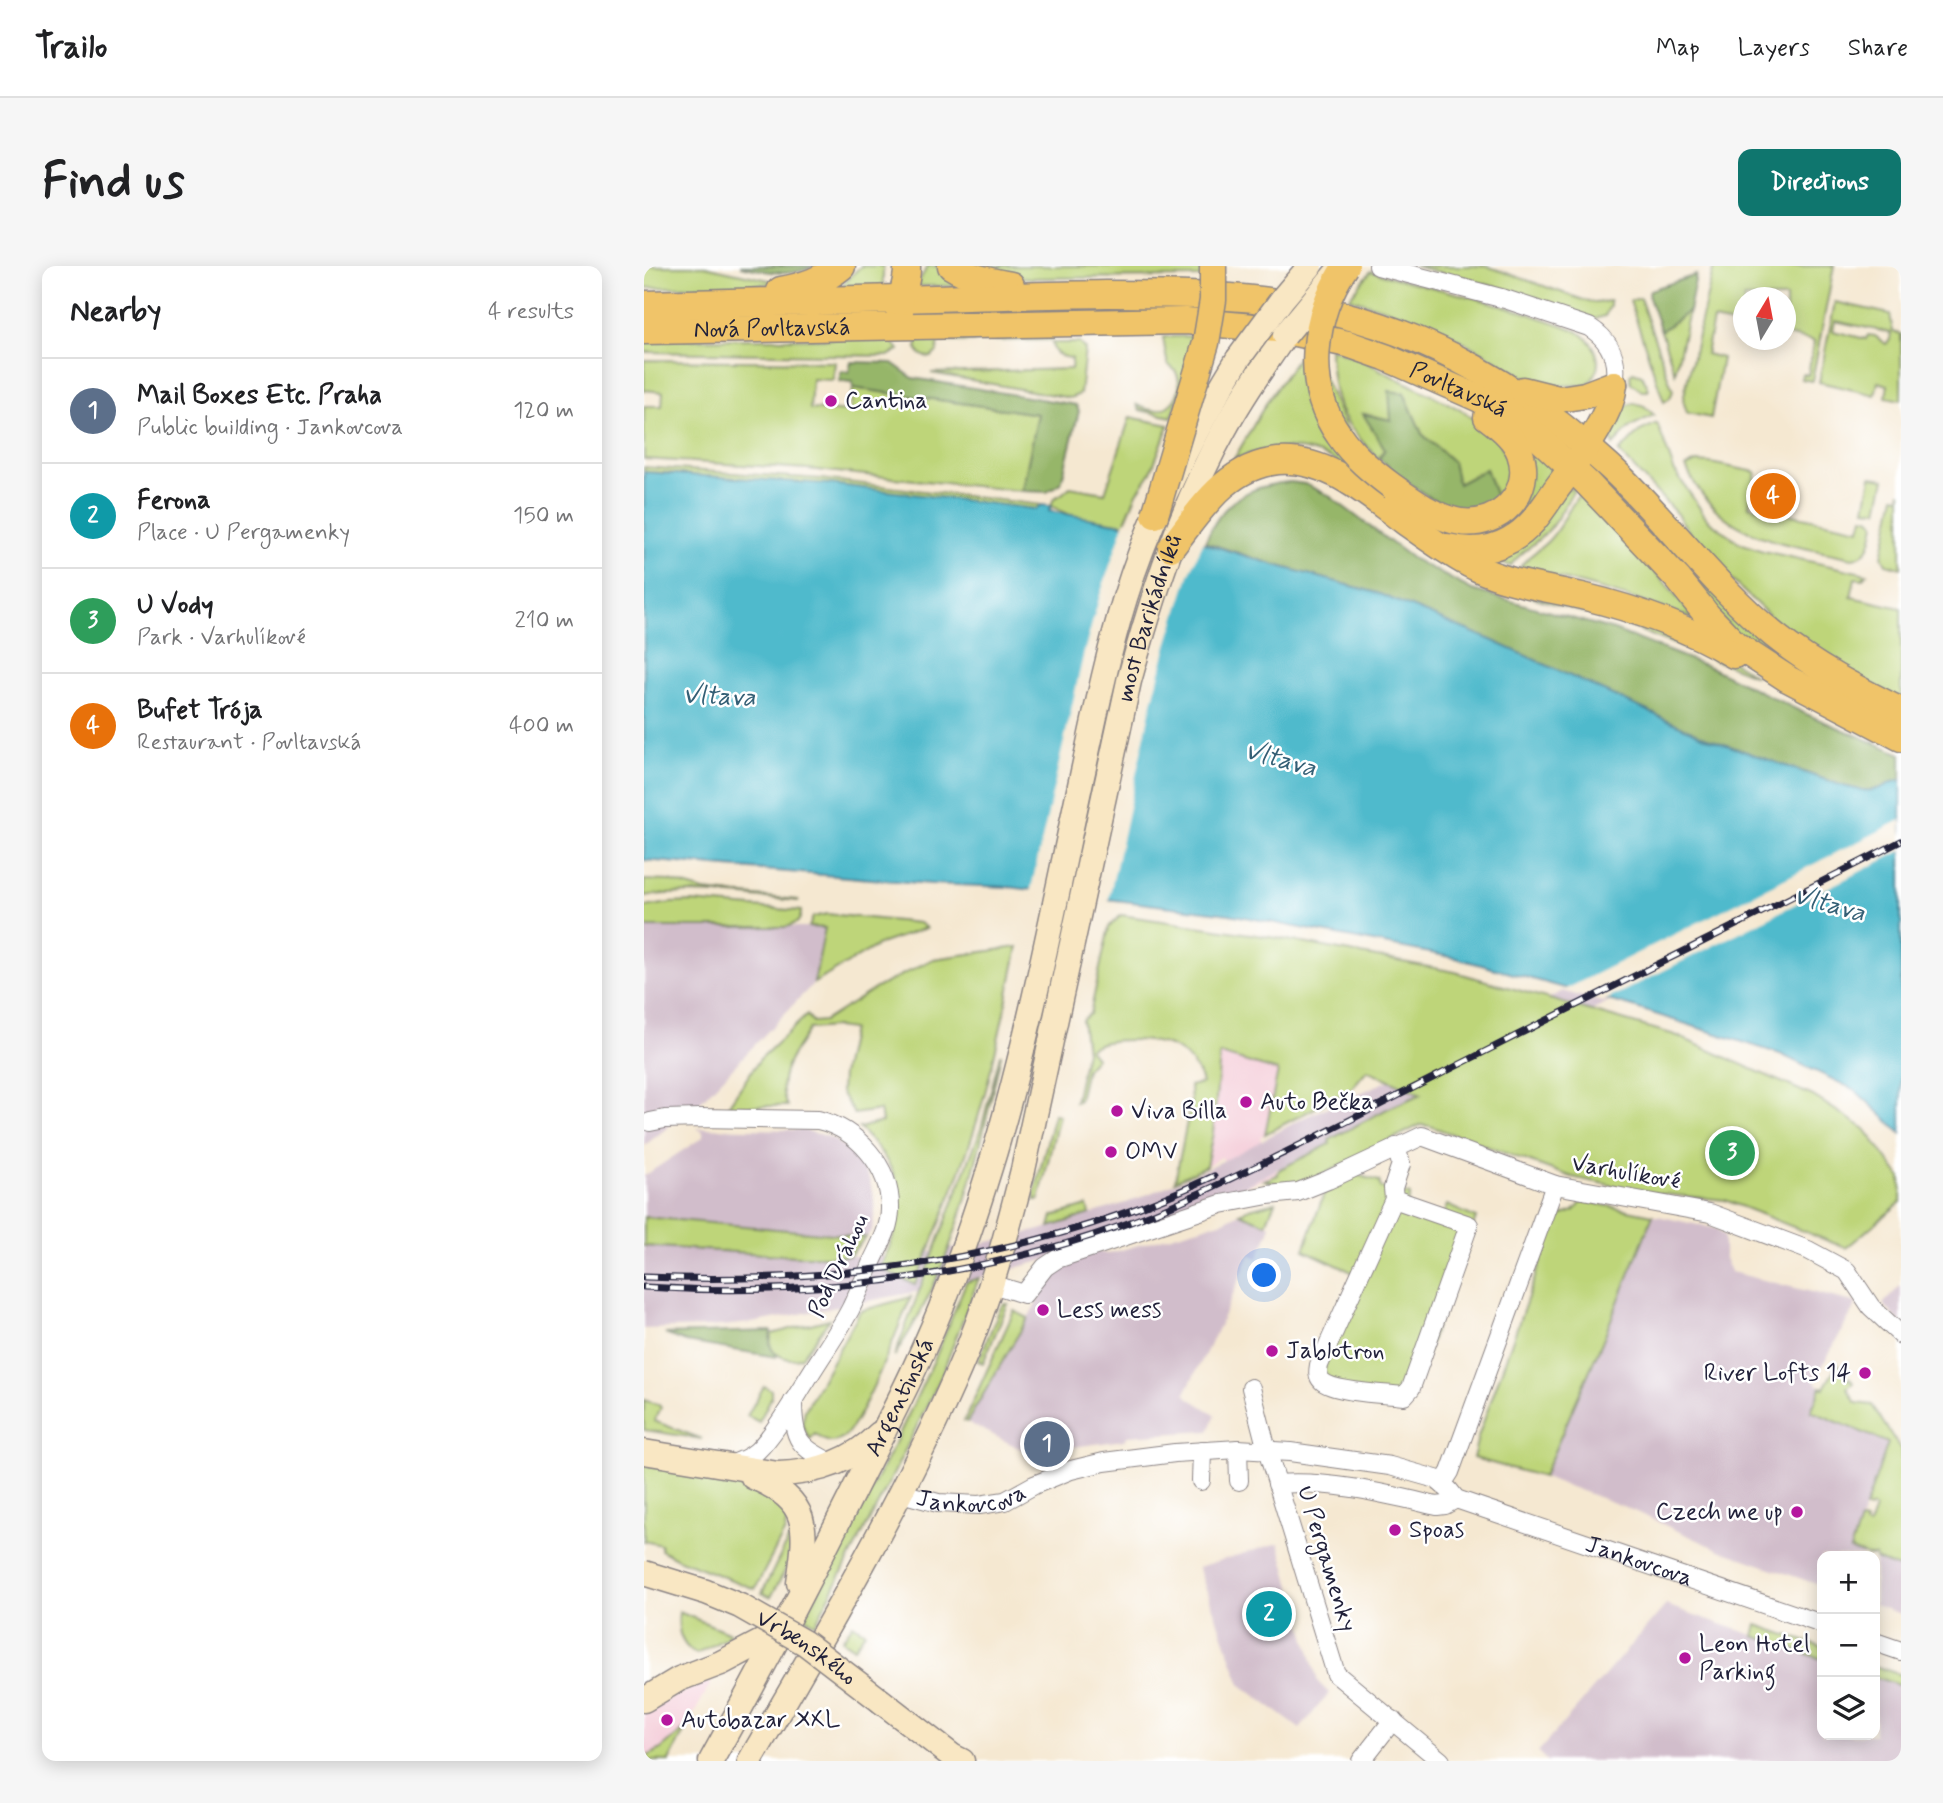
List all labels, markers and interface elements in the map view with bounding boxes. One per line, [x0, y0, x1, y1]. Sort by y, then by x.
text: Trailo [35, 26, 107, 70]
text: Map [1656, 33, 1700, 64]
text: Layers [1738, 33, 1810, 64]
text: Share [1848, 33, 1908, 64]
button: Directions [1738, 149, 1901, 216]
text: Find us [42, 150, 185, 215]
north arrow [1733, 287, 1796, 350]
text: Nearby [70, 292, 161, 331]
text: 4 results [488, 297, 574, 327]
street label: Nová Povltavská [693, 312, 851, 346]
street label: Povltavská [1405, 354, 1514, 425]
text: Mail Boxes Etc. Praha [137, 379, 382, 413]
place label: Cantina [845, 386, 928, 417]
marker: Cantina [823, 393, 839, 409]
text: 1 [88, 396, 98, 426]
text: 120 m [513, 396, 574, 426]
text: Public building · Jankovcova [137, 413, 403, 443]
pin: 4 [1750, 470, 1796, 522]
text: Ferona [137, 484, 211, 518]
text: 2 [87, 501, 99, 531]
text: 150 m [513, 501, 574, 531]
text: Place · U Pergamenky [137, 518, 350, 548]
street label: most Barikádníků [1109, 530, 1190, 704]
text: U Vody [137, 589, 213, 623]
text: 3 [88, 606, 98, 636]
text: 210 m [514, 606, 574, 636]
text: Park · Varhulíkové [137, 623, 306, 653]
water label: Vltava [682, 679, 756, 715]
text: Bufet Trója [137, 694, 263, 728]
text: 4 [86, 711, 100, 741]
text: 400 m [509, 711, 574, 741]
text: Restaurant · Povltavská [137, 728, 361, 758]
water label: Vltava [1240, 734, 1320, 786]
water label: Vltava [1789, 879, 1869, 931]
place label: Auto Bečka [1260, 1087, 1374, 1118]
marker: Auto Bečka [1238, 1094, 1254, 1110]
place label: Viva Billa [1131, 1096, 1227, 1127]
marker: Viva Billa [1109, 1103, 1125, 1119]
pin: 3 [1709, 1127, 1755, 1179]
place label: OMV [1125, 1137, 1178, 1168]
marker: OMV [1103, 1144, 1119, 1160]
street label: Varhulíkové [1569, 1148, 1683, 1198]
street label: Pod Dráhou [801, 1209, 877, 1323]
your location [1247, 1258, 1281, 1292]
place label: Less mess [1057, 1295, 1161, 1326]
marker: Less mess [1035, 1302, 1051, 1318]
street label: Argentinská [858, 1333, 942, 1462]
place label: Jablotron [1286, 1336, 1385, 1367]
marker: Jablotron [1264, 1343, 1280, 1359]
place label: River Lofts 14 [1704, 1358, 1851, 1389]
marker: River Lofts 14 [1857, 1365, 1873, 1381]
pin: 1 [1024, 1418, 1070, 1470]
street label: Jankovcova [913, 1477, 1032, 1521]
street label: U Pergamenky [1287, 1482, 1363, 1636]
place label: Czech me up [1656, 1497, 1783, 1528]
marker: Czech me up [1789, 1504, 1805, 1520]
place label: Spoas [1409, 1515, 1464, 1546]
marker: Spoas [1387, 1522, 1403, 1538]
street label: Jankovcova [1581, 1529, 1697, 1594]
map controls [1817, 1551, 1880, 1740]
button: + [1817, 1551, 1880, 1614]
pin: 2 [1246, 1588, 1292, 1640]
street label: Vrbenského [750, 1603, 863, 1692]
button: − [1817, 1614, 1880, 1677]
place label: Leon Hotel Parking [1699, 1629, 1810, 1691]
marker: Leon Hotel Parking [1677, 1650, 1693, 1666]
button: layers [1817, 1677, 1880, 1740]
place label: Autobazar XXL [681, 1705, 840, 1736]
marker: Autobazar XXL [659, 1712, 675, 1728]

